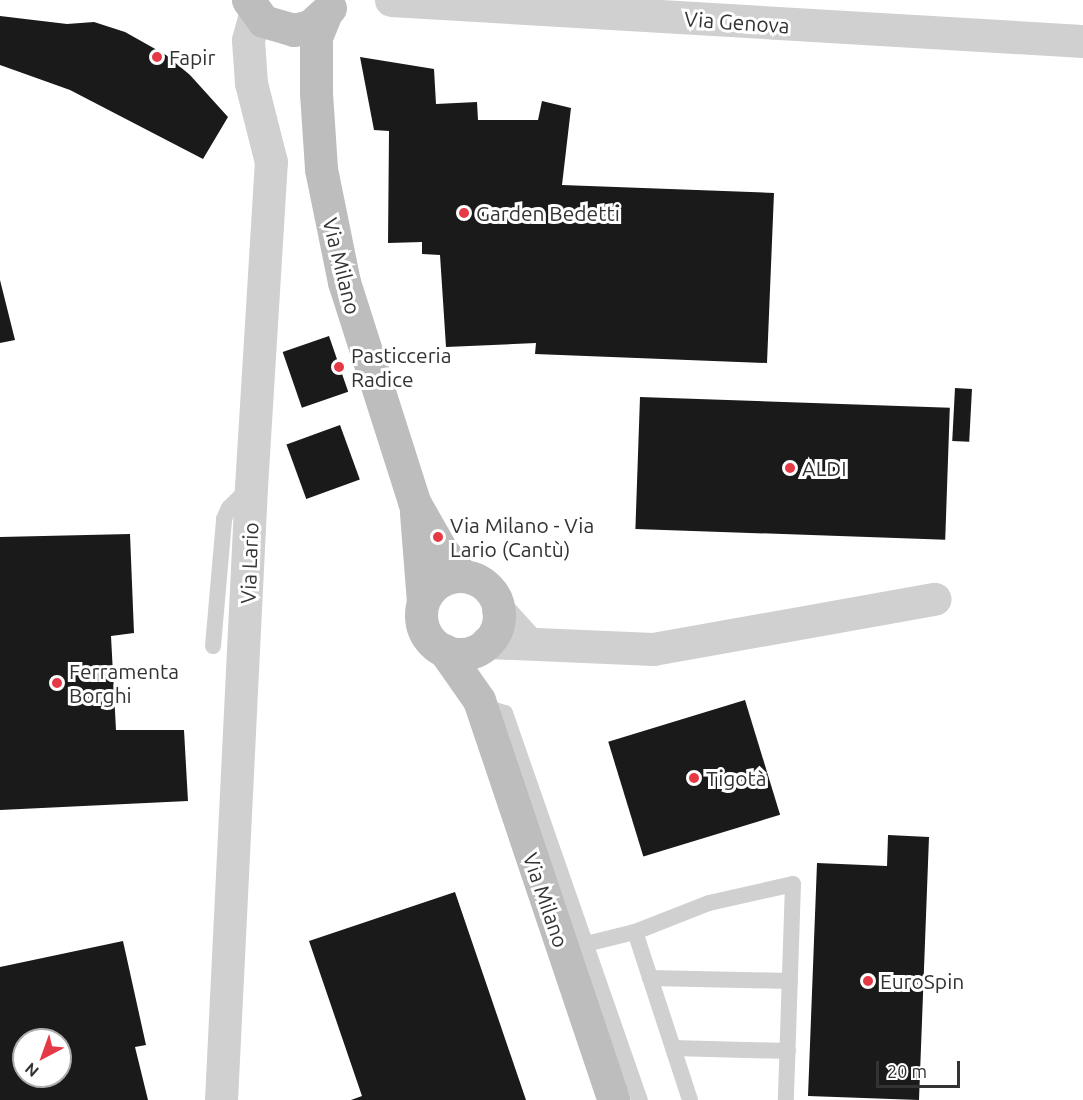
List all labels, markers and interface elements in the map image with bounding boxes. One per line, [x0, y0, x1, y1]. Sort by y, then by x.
street label: Via Genova [684, 6, 790, 38]
place label: Fapir [169, 44, 215, 70]
marker: Fapir [150, 50, 164, 64]
place label: Garden Bedetti [476, 200, 620, 226]
marker: Garden Bedetti [457, 206, 471, 220]
street label: Via Milano [318, 215, 366, 317]
place label: Pasticceria Radice [351, 342, 451, 392]
marker: Pasticceria Radice [332, 360, 346, 374]
place label: ALDI [802, 455, 847, 481]
marker: ALDI [783, 461, 797, 475]
place label: Via Milano - Via Lario (Cantù) [450, 512, 594, 562]
street label: Via Lario [235, 522, 263, 604]
marker: Via Milano - Via Lario (Cantù) [431, 530, 445, 544]
place label: Ferramenta Borghi [69, 658, 179, 708]
marker: Ferramenta Borghi [50, 676, 64, 690]
place label: Tigotà [706, 765, 767, 791]
marker: Tigotà [687, 771, 701, 785]
street label: Via Milano [518, 849, 574, 951]
place label: EuroSpin [880, 968, 964, 994]
marker: EuroSpin [861, 974, 875, 988]
north arrow [12, 1028, 72, 1088]
scale bar [879, 1049, 963, 1087]
text: N [21, 1059, 42, 1081]
text: 20 m [887, 1061, 927, 1081]

